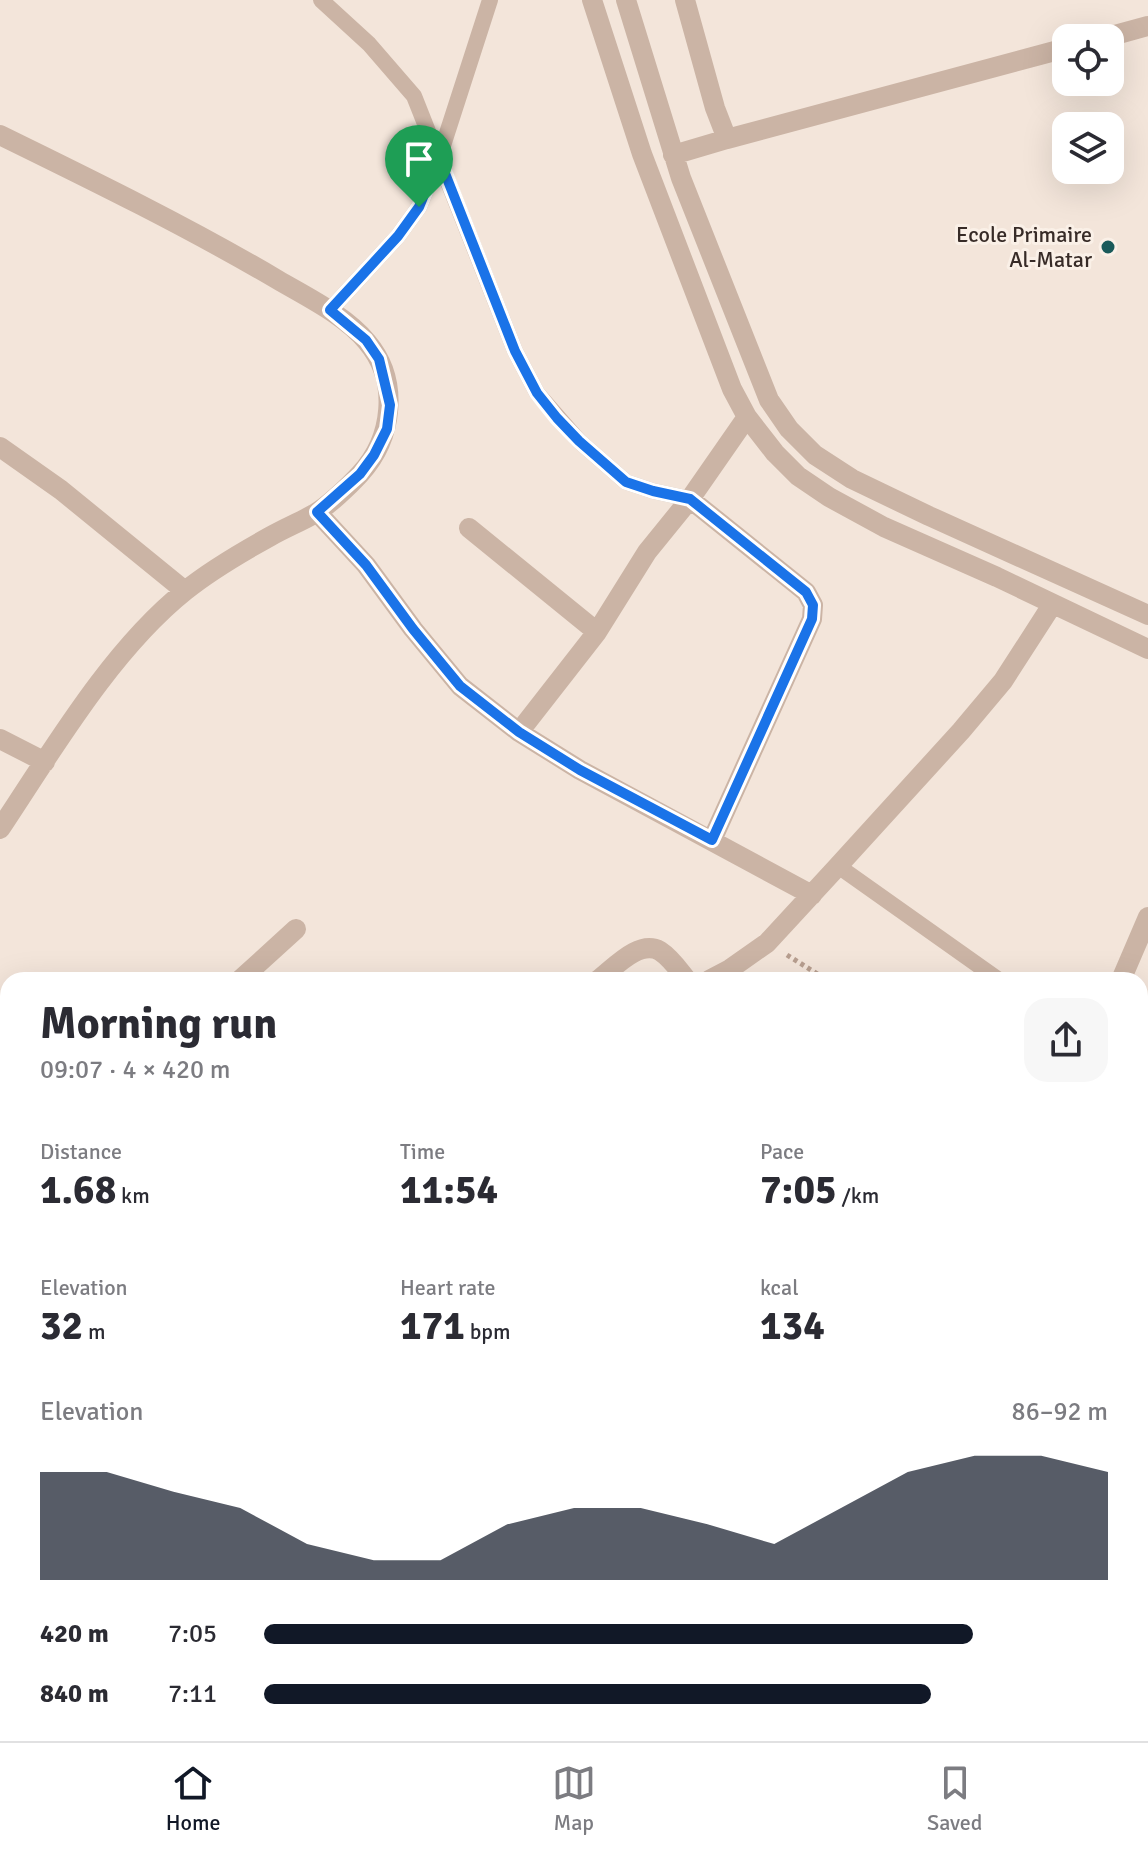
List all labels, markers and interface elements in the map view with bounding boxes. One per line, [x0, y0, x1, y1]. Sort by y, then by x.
map controls [1052, 24, 1124, 184]
button: locate [1052, 24, 1124, 96]
button: layers [1052, 112, 1124, 184]
pin [385, 125, 453, 207]
icon: arrive [397, 137, 441, 181]
place label: Ecole Primaire Al-Matar [956, 221, 1092, 273]
marker: Ecole Primaire Al-Matar [1099, 238, 1117, 256]
text: Morning run [40, 997, 277, 1051]
button: share [1024, 998, 1108, 1082]
text: 09:07 · 4 × 420 m [40, 1054, 231, 1086]
text: Distance [40, 1138, 122, 1165]
text: Time [400, 1138, 445, 1165]
text: Pace [760, 1138, 804, 1165]
text: 1.68 [40, 1165, 116, 1215]
text: 11:54 [400, 1165, 498, 1215]
text: 7:05 [760, 1165, 837, 1215]
text: km [116, 1182, 150, 1209]
text: /km [837, 1182, 879, 1209]
text: Elevation [40, 1274, 128, 1301]
text: Heart rate [400, 1274, 495, 1301]
text: kcal [760, 1274, 799, 1301]
text: 32 [40, 1301, 83, 1351]
text: 171 [400, 1301, 465, 1351]
text: 134 [760, 1301, 825, 1351]
text: m [83, 1318, 106, 1345]
text: bpm [465, 1318, 510, 1345]
text: Elevation [40, 1396, 144, 1428]
text: 86–92 m [1012, 1396, 1108, 1428]
text: 420 m [40, 1618, 109, 1650]
text: 7:05 [168, 1618, 217, 1650]
text: 840 m [40, 1678, 109, 1710]
text: 7:11 [168, 1678, 217, 1710]
tab: Home [166, 1761, 220, 1836]
tab: Map [552, 1761, 596, 1836]
tab: Saved [927, 1761, 982, 1836]

